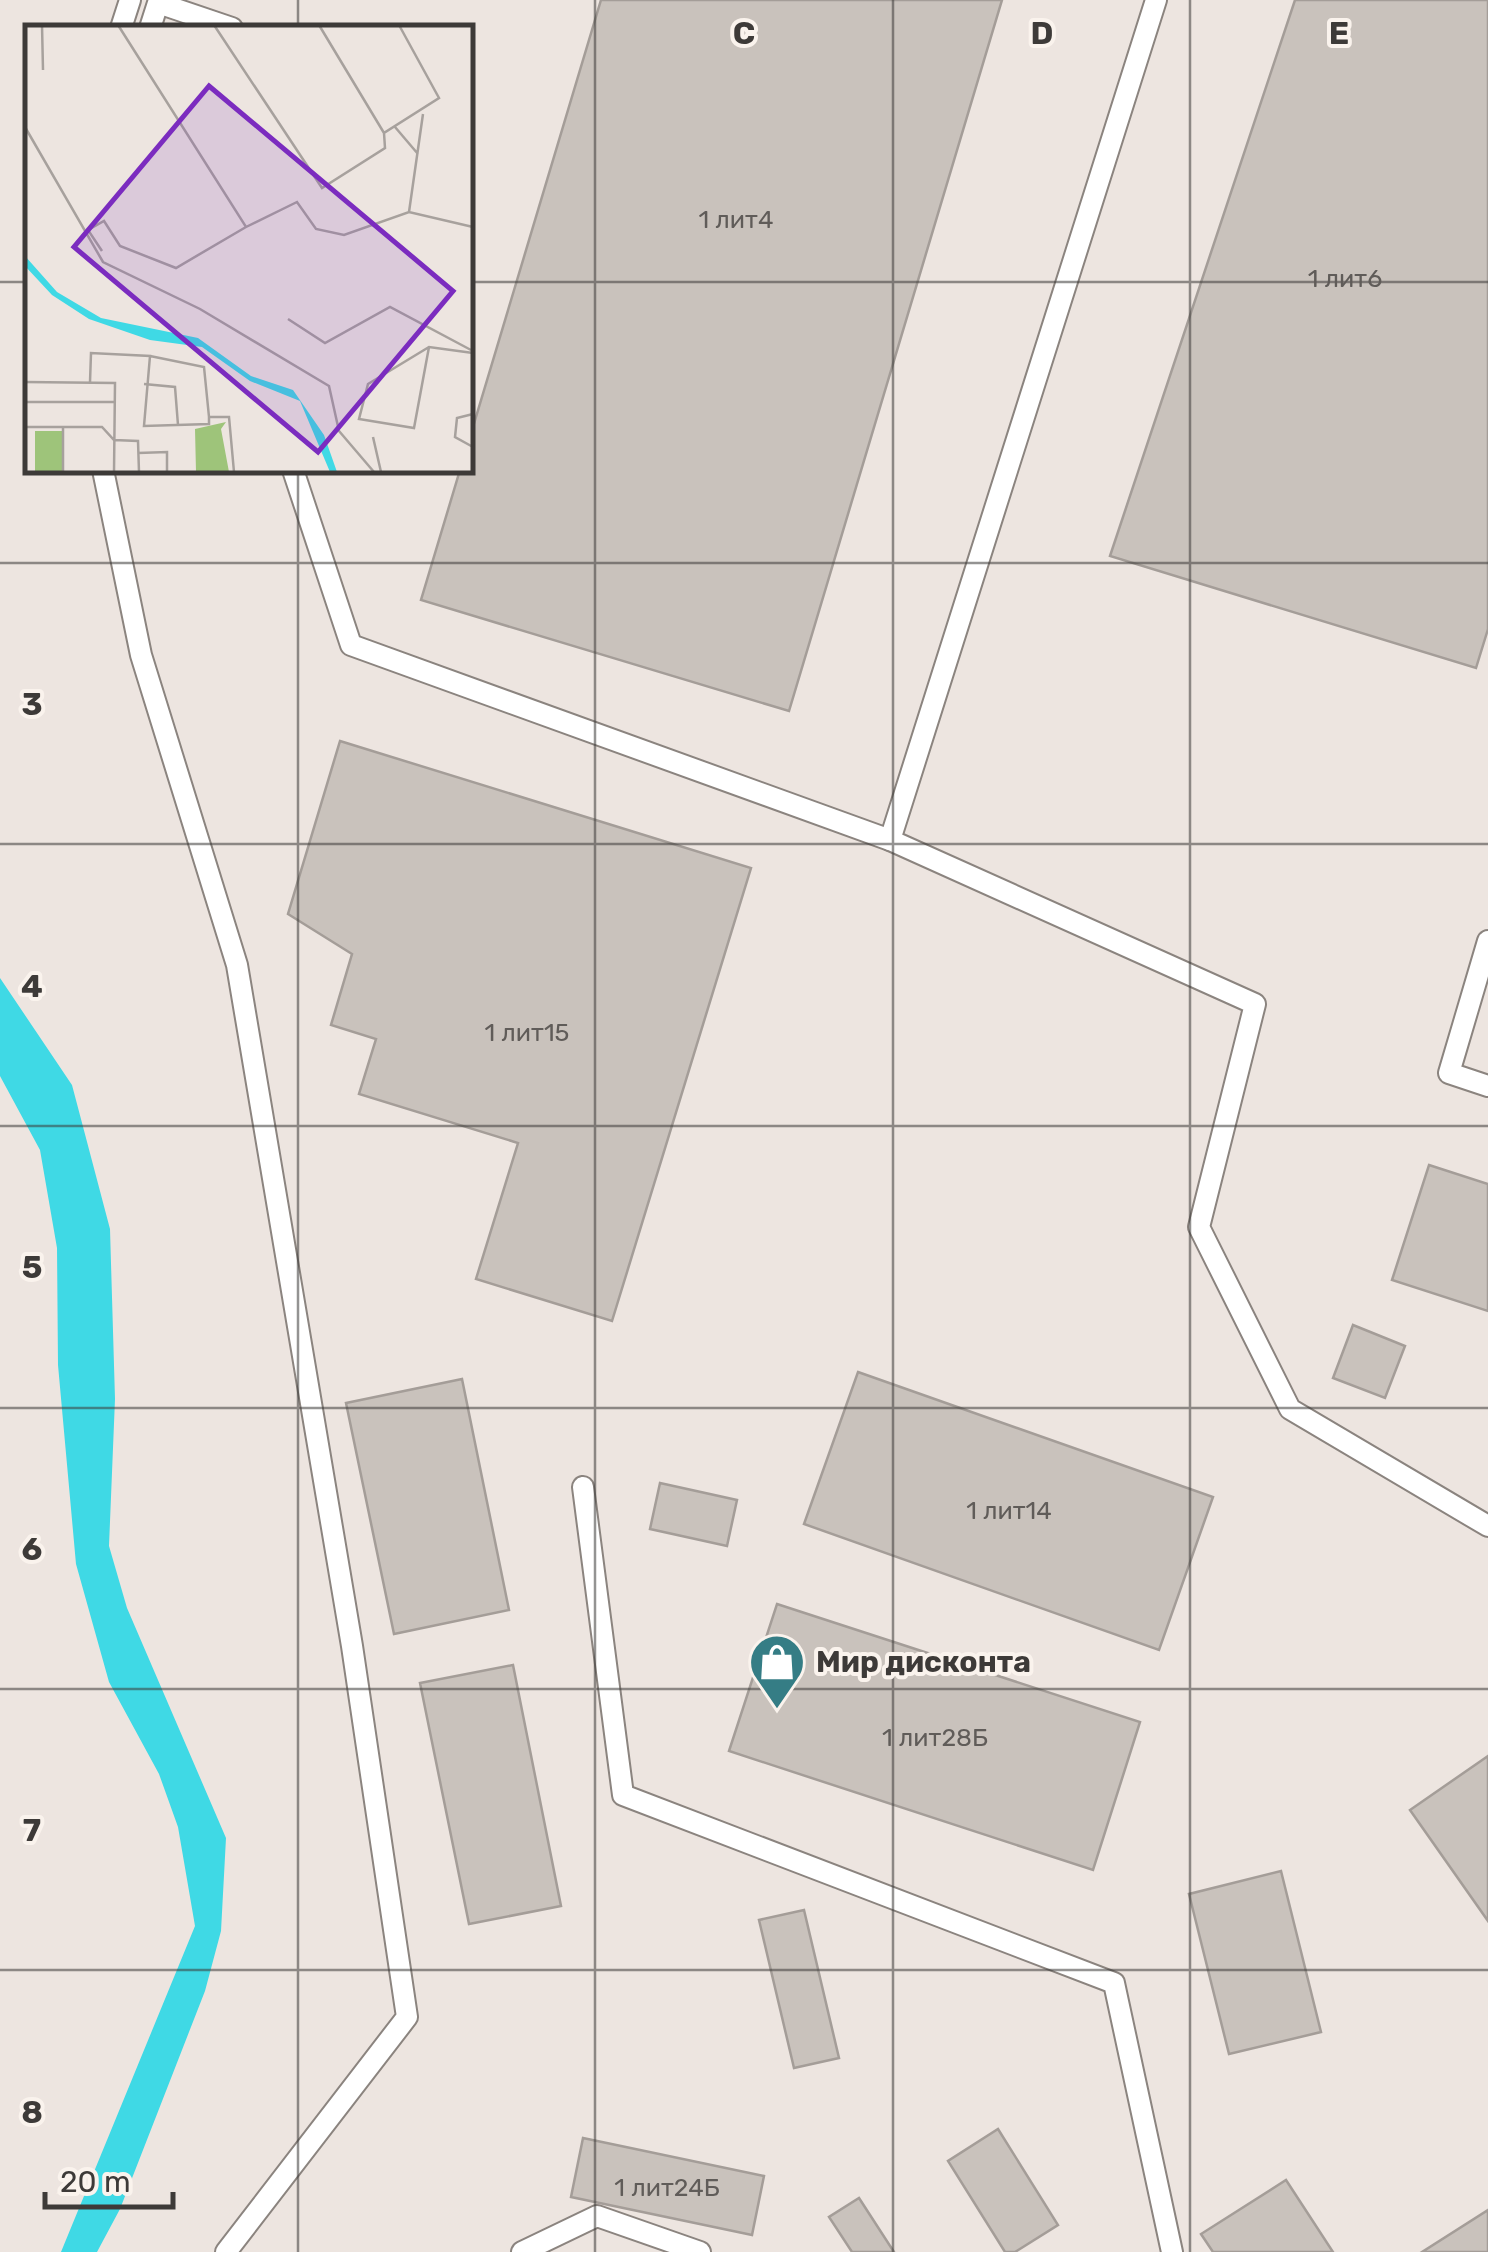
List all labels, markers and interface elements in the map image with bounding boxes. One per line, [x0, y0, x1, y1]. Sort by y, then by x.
text: C [733, 14, 755, 52]
text: D [1031, 14, 1053, 52]
text: E [1329, 14, 1349, 52]
inset map [25, 25, 472, 472]
house number: 1 лит4 [699, 205, 773, 234]
house number: 1 лит6 [1308, 264, 1382, 293]
text: 3 [21, 685, 43, 723]
text: 4 [21, 967, 43, 1005]
house number: 1 лит15 [485, 1018, 569, 1047]
text: 5 [22, 1248, 42, 1286]
house number: 1 лит14 [966, 1496, 1052, 1525]
text: 6 [22, 1530, 42, 1568]
shop icon: Мир дисконта [747, 1632, 807, 1711]
place label: Мир дисконта [816, 1644, 1031, 1680]
house number: 1 лит28Б [882, 1723, 988, 1752]
text: 7 [23, 1811, 41, 1849]
text: 8 [21, 2093, 43, 2131]
scale bar [45, 2147, 172, 2209]
text: 20 m [60, 2164, 131, 2200]
house number: 1 лит24Б [614, 2173, 720, 2202]

